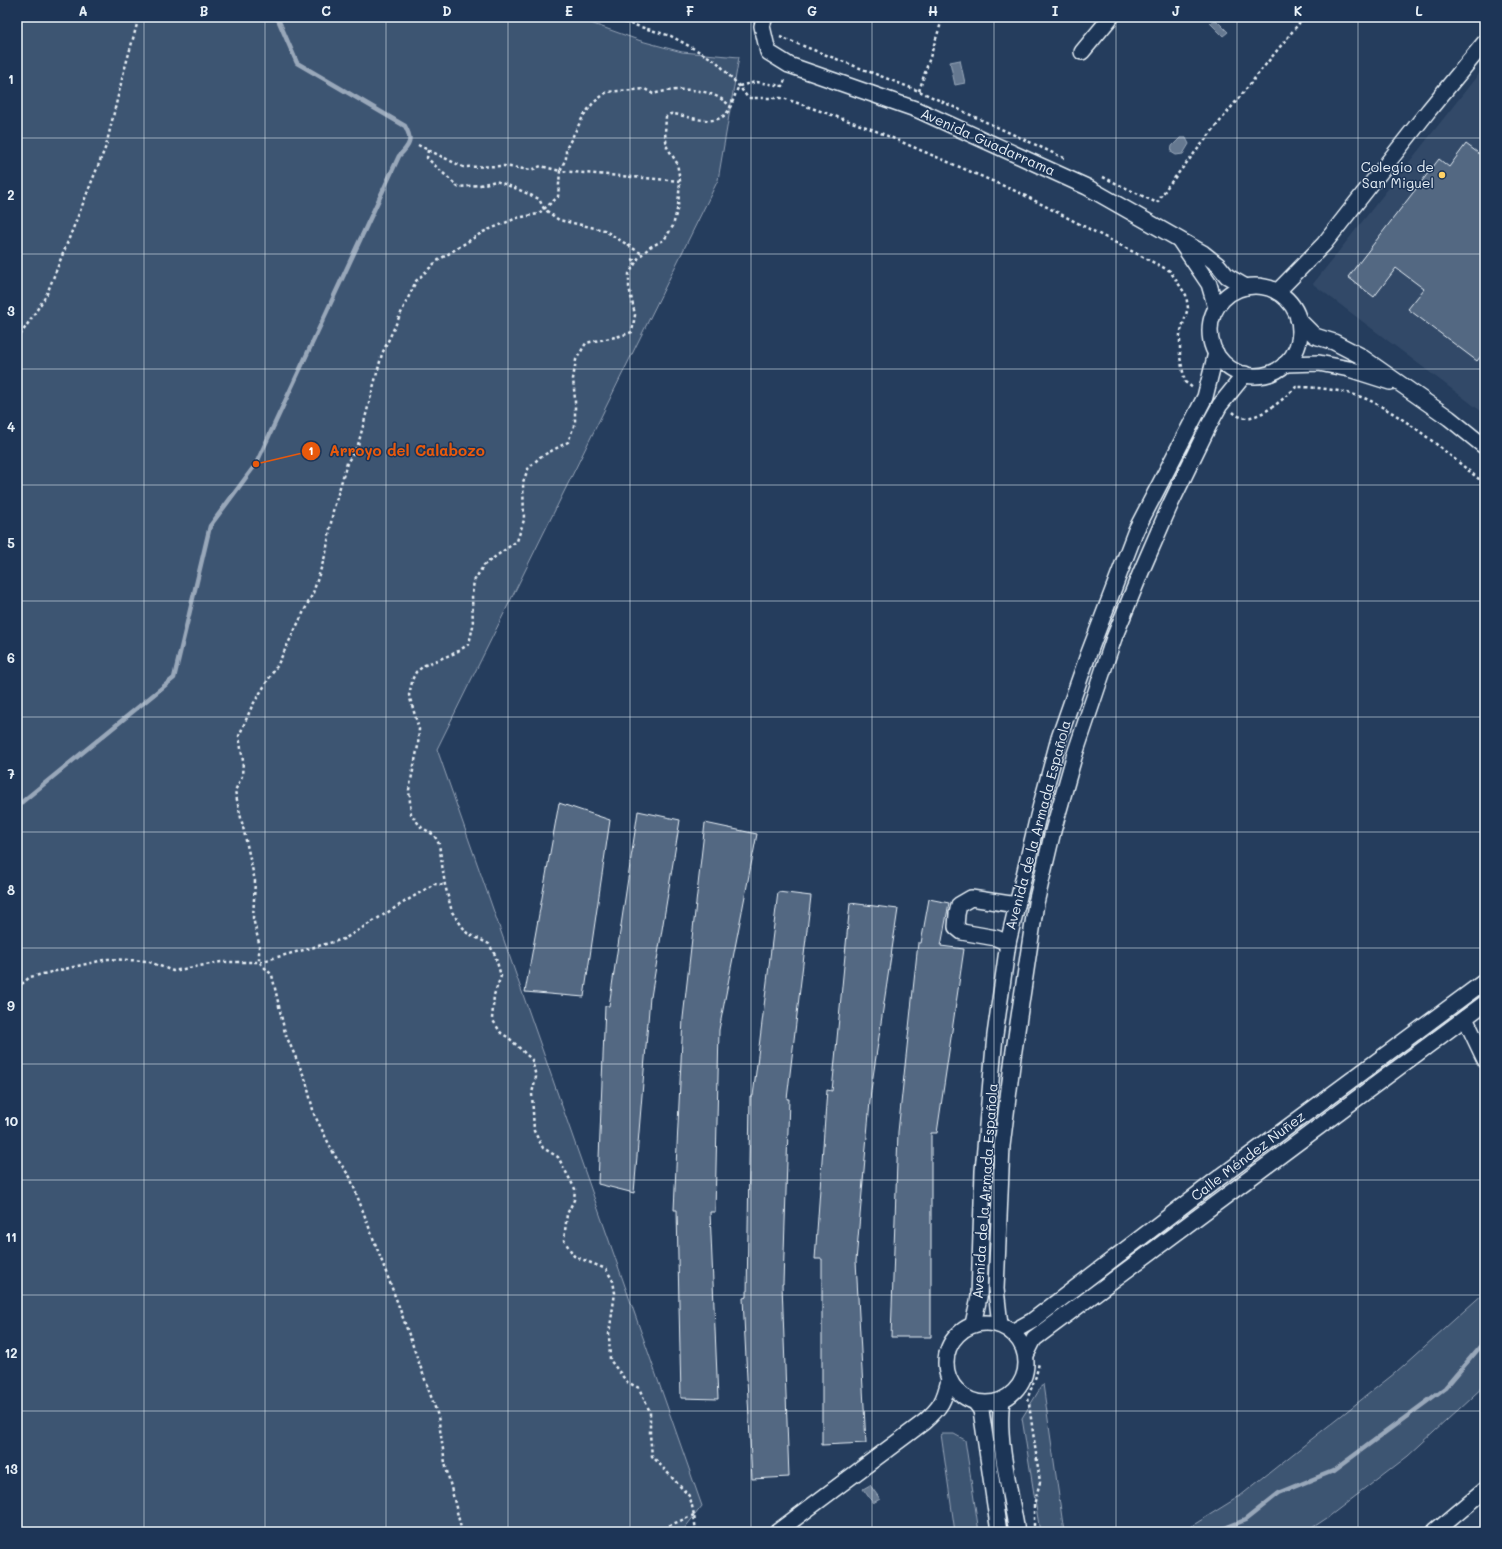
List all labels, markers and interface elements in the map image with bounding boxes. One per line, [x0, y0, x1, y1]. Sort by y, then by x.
text: A [78, 2, 88, 19]
text: B [200, 2, 209, 19]
text: C [321, 2, 331, 19]
text: D [442, 2, 452, 19]
text: E [565, 2, 573, 19]
text: F [686, 2, 694, 19]
text: G [807, 2, 817, 19]
text: H [928, 2, 938, 19]
text: I [1052, 2, 1059, 19]
text: J [1172, 2, 1180, 19]
text: K [1294, 2, 1303, 19]
text: L [1415, 2, 1423, 19]
text: 1 [8, 70, 14, 87]
street label: Avenida Guadarrama [918, 103, 1059, 180]
place label: Colegio de San Miguel [1361, 157, 1434, 192]
marker: Colegio de San Miguel [1437, 170, 1447, 180]
text: 2 [7, 186, 15, 203]
text: 3 [7, 302, 15, 319]
text: 4 [7, 418, 15, 435]
callout: Arroyo del Calabozo [301, 438, 492, 465]
text: Arroyo del Calabozo [329, 440, 485, 460]
text: 1 [308, 442, 314, 458]
text: 5 [7, 534, 15, 551]
text: 6 [7, 649, 15, 666]
street label: Avenida de la Armada Española [1000, 718, 1075, 932]
text: 7 [7, 765, 15, 782]
text: 8 [7, 881, 15, 898]
text: 9 [7, 997, 15, 1014]
street label: Avenida de la Armada Española [967, 1082, 1002, 1300]
street label: Calle Méndez Nuñez [1187, 1106, 1309, 1205]
text: 10 [4, 1112, 18, 1129]
text: 11 [5, 1228, 17, 1245]
text: 12 [4, 1344, 18, 1361]
text: 13 [4, 1460, 18, 1477]

